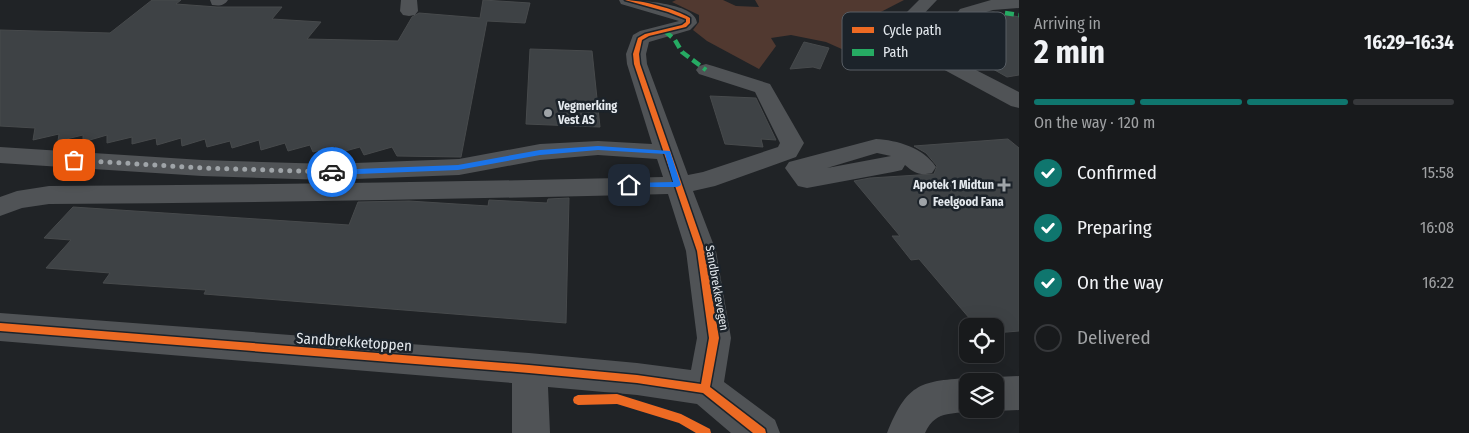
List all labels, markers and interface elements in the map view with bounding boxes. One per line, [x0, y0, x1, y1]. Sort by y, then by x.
legend [842, 12, 1006, 70]
text: Arriving in [1034, 14, 1101, 33]
text: Cycle path [883, 22, 942, 39]
text: 16:29–16:34 [1364, 31, 1454, 54]
text: 2 min [1034, 33, 1105, 71]
text: Path [883, 44, 908, 61]
place label: Vegmerking Vest AS [557, 99, 617, 127]
marker: Vegmerking Vest AS [542, 107, 554, 119]
text: On the way · 120 m [1034, 113, 1155, 132]
pin [53, 139, 95, 181]
icon: bag [60, 146, 88, 174]
courier [307, 147, 357, 197]
icon: car [318, 158, 346, 186]
icon: check [1034, 159, 1062, 187]
text: Confirmed [1077, 161, 1157, 184]
text: 15:58 [1422, 163, 1454, 182]
pin [608, 164, 650, 206]
icon: home [615, 171, 643, 199]
place label: Apotek 1 Midtun [912, 178, 994, 192]
marker: Apotek 1 Midtun [998, 179, 1010, 191]
place label: Feelgood Fana [933, 195, 1004, 209]
marker: Feelgood Fana [917, 196, 929, 208]
icon: check [1034, 214, 1062, 242]
text: Preparing [1077, 216, 1152, 239]
text: 16:08 [1420, 218, 1454, 237]
street label: Sandbrekkevegen [703, 244, 731, 332]
icon: check [1034, 269, 1062, 297]
text: On the way [1077, 271, 1163, 294]
text: 16:22 [1422, 273, 1454, 292]
map controls [959, 318, 1004, 418]
button: locate [959, 318, 1004, 363]
text: Delivered [1077, 326, 1151, 349]
street label: Sandbrekketoppen [295, 329, 413, 355]
button: layers [959, 373, 1004, 418]

